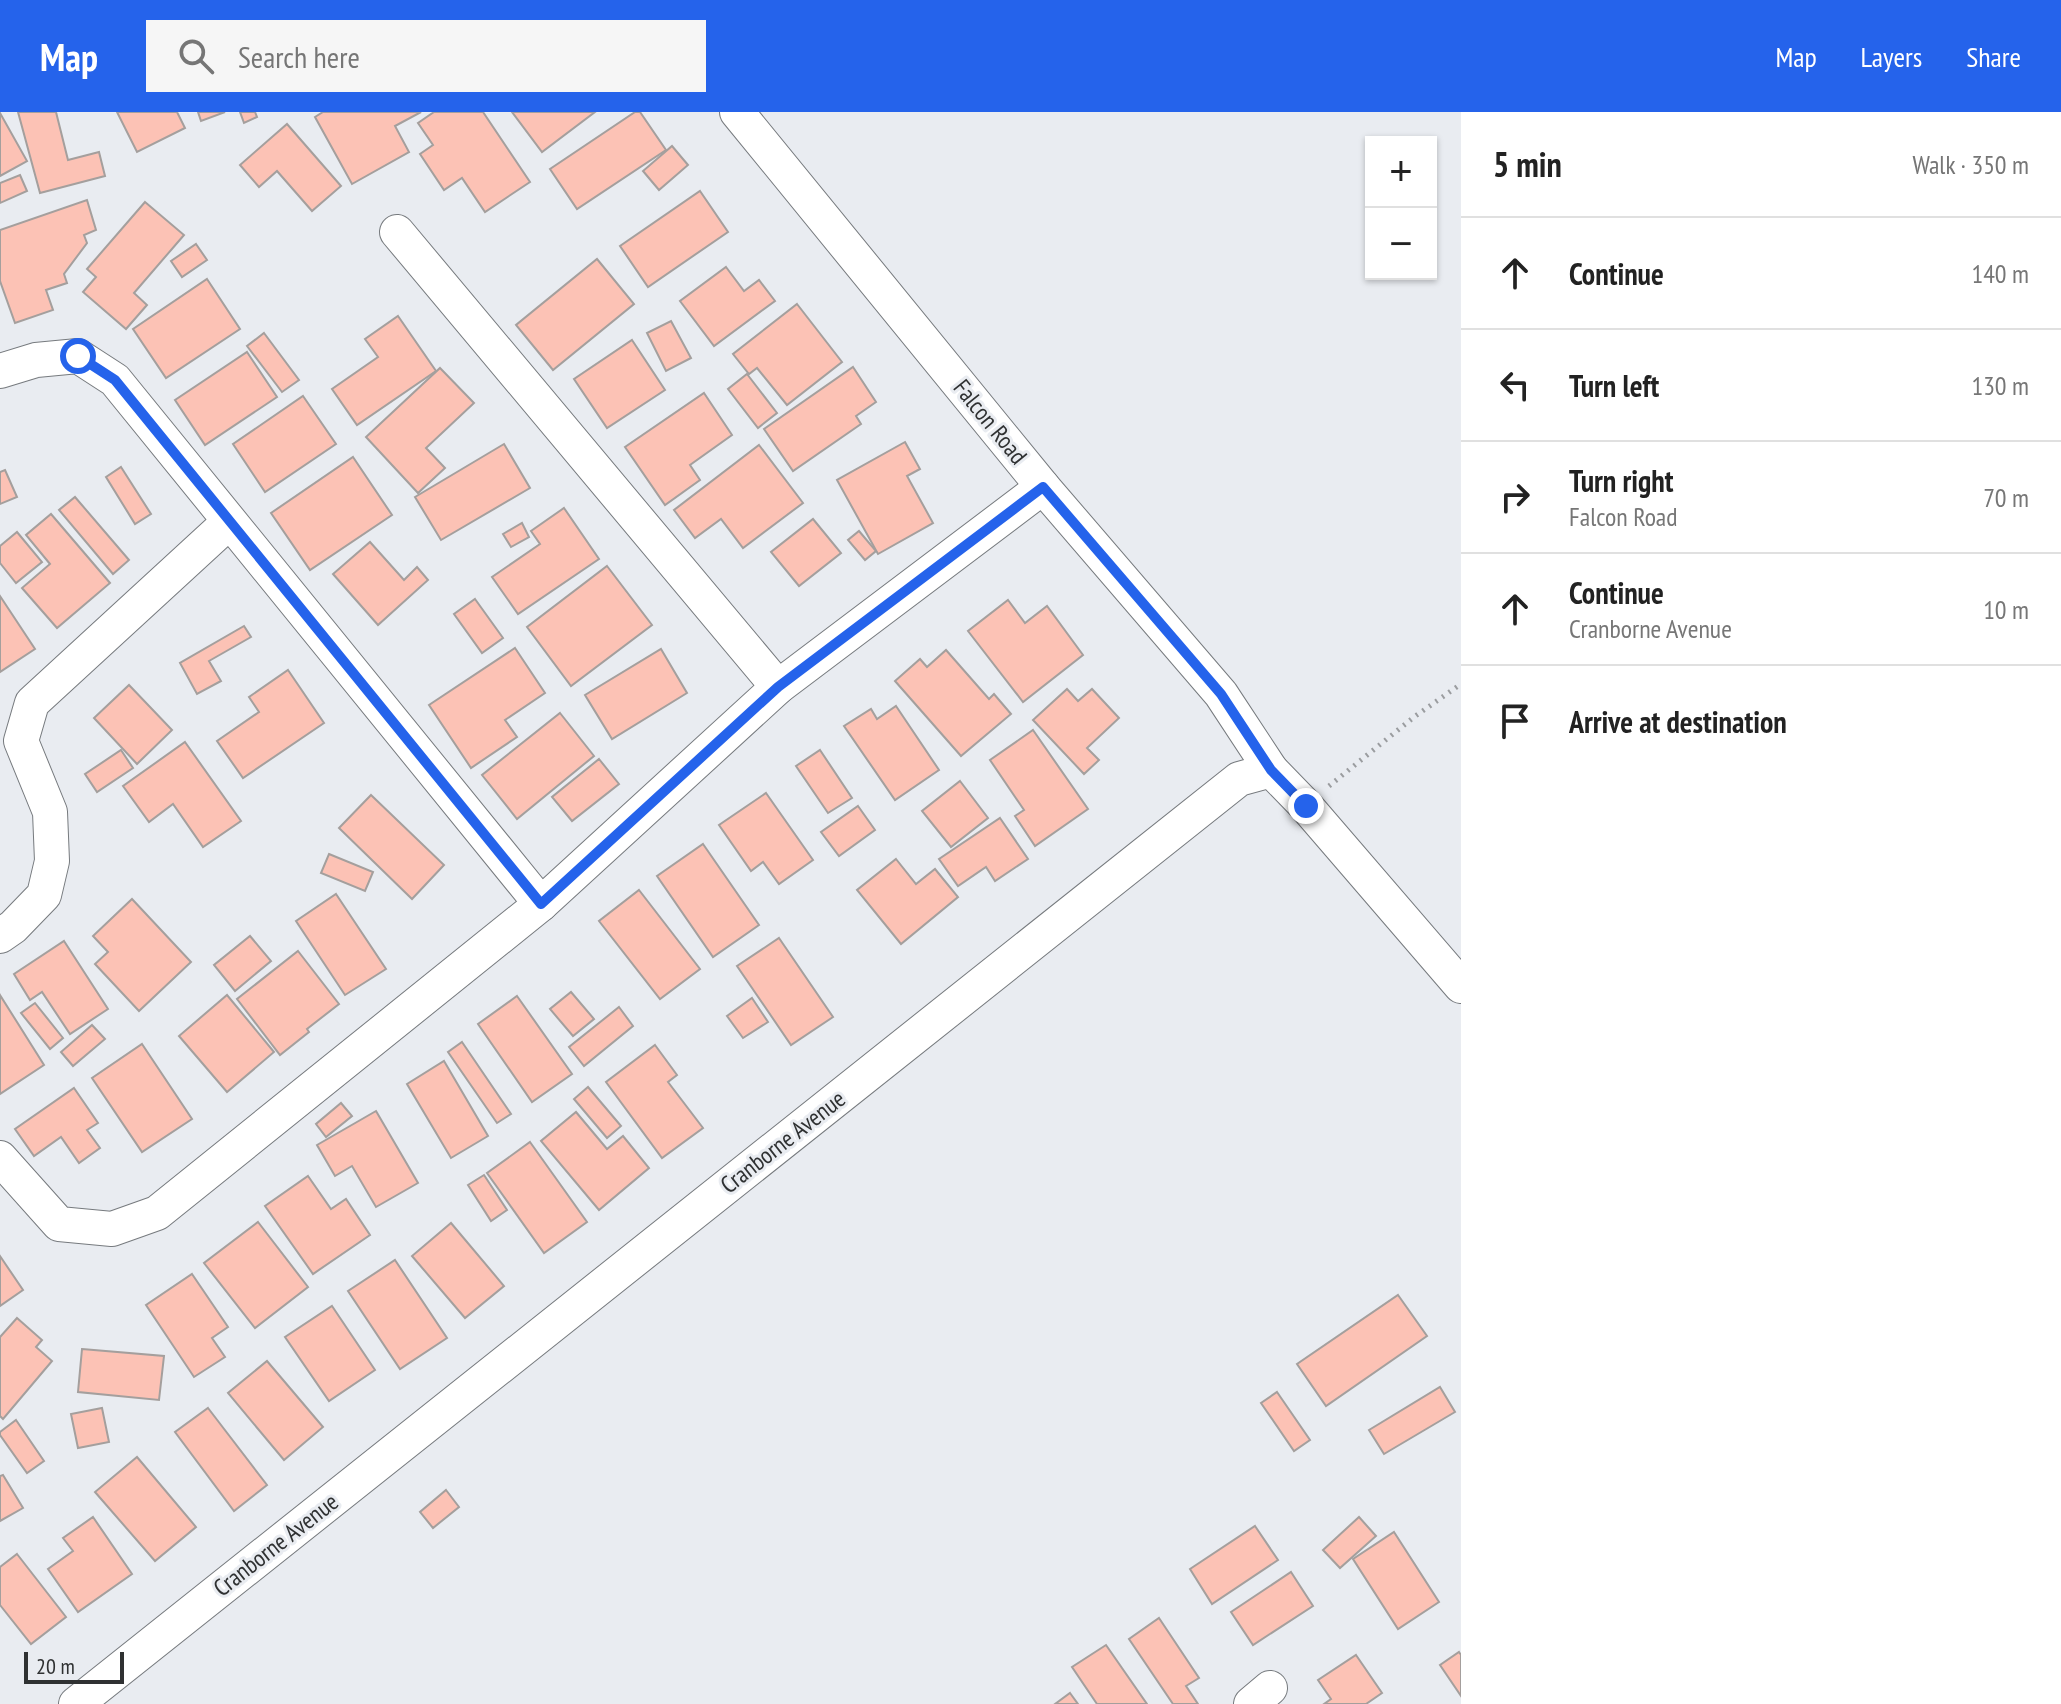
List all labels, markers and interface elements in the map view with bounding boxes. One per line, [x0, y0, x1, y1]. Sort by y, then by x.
search box [146, 20, 706, 92]
text: Map [40, 32, 98, 81]
icon: search [174, 34, 218, 78]
text: Search here [238, 37, 360, 76]
text: Map [1775, 38, 1817, 75]
text: Layers [1861, 38, 1922, 75]
text: Share [1966, 38, 2021, 75]
map controls [1365, 136, 1437, 280]
button: + [1365, 136, 1437, 208]
text: 5 min [1493, 142, 1562, 186]
text: Walk · 350 m [1912, 148, 2029, 181]
button: − [1365, 208, 1437, 280]
icon: ahead [1493, 251, 1537, 295]
text: Continue [1569, 254, 1664, 293]
text: 140 m [1971, 257, 2029, 290]
route start [60, 338, 96, 374]
icon: left [1493, 363, 1537, 407]
text: Turn left [1569, 366, 1659, 405]
text: 130 m [1971, 369, 2029, 402]
street label: Falcon Road [947, 373, 1034, 470]
text: Turn right [1569, 461, 1673, 500]
icon: right [1493, 475, 1537, 519]
text: 70 m [1983, 481, 2029, 514]
text: Falcon Road [1569, 500, 1678, 533]
text: Continue [1569, 573, 1664, 612]
icon: ahead [1493, 587, 1537, 631]
text: 10 m [1983, 593, 2029, 626]
text: Cranborne Avenue [1569, 612, 1732, 645]
icon: arrive [1493, 699, 1537, 743]
text: Arrive at destination [1569, 702, 1787, 741]
route end [1288, 788, 1324, 824]
street label: Cranborne Avenue [714, 1083, 851, 1200]
street label: Cranborne Avenue [207, 1486, 344, 1603]
scale bar [24, 1648, 124, 1684]
text: 20 m [36, 1652, 75, 1680]

